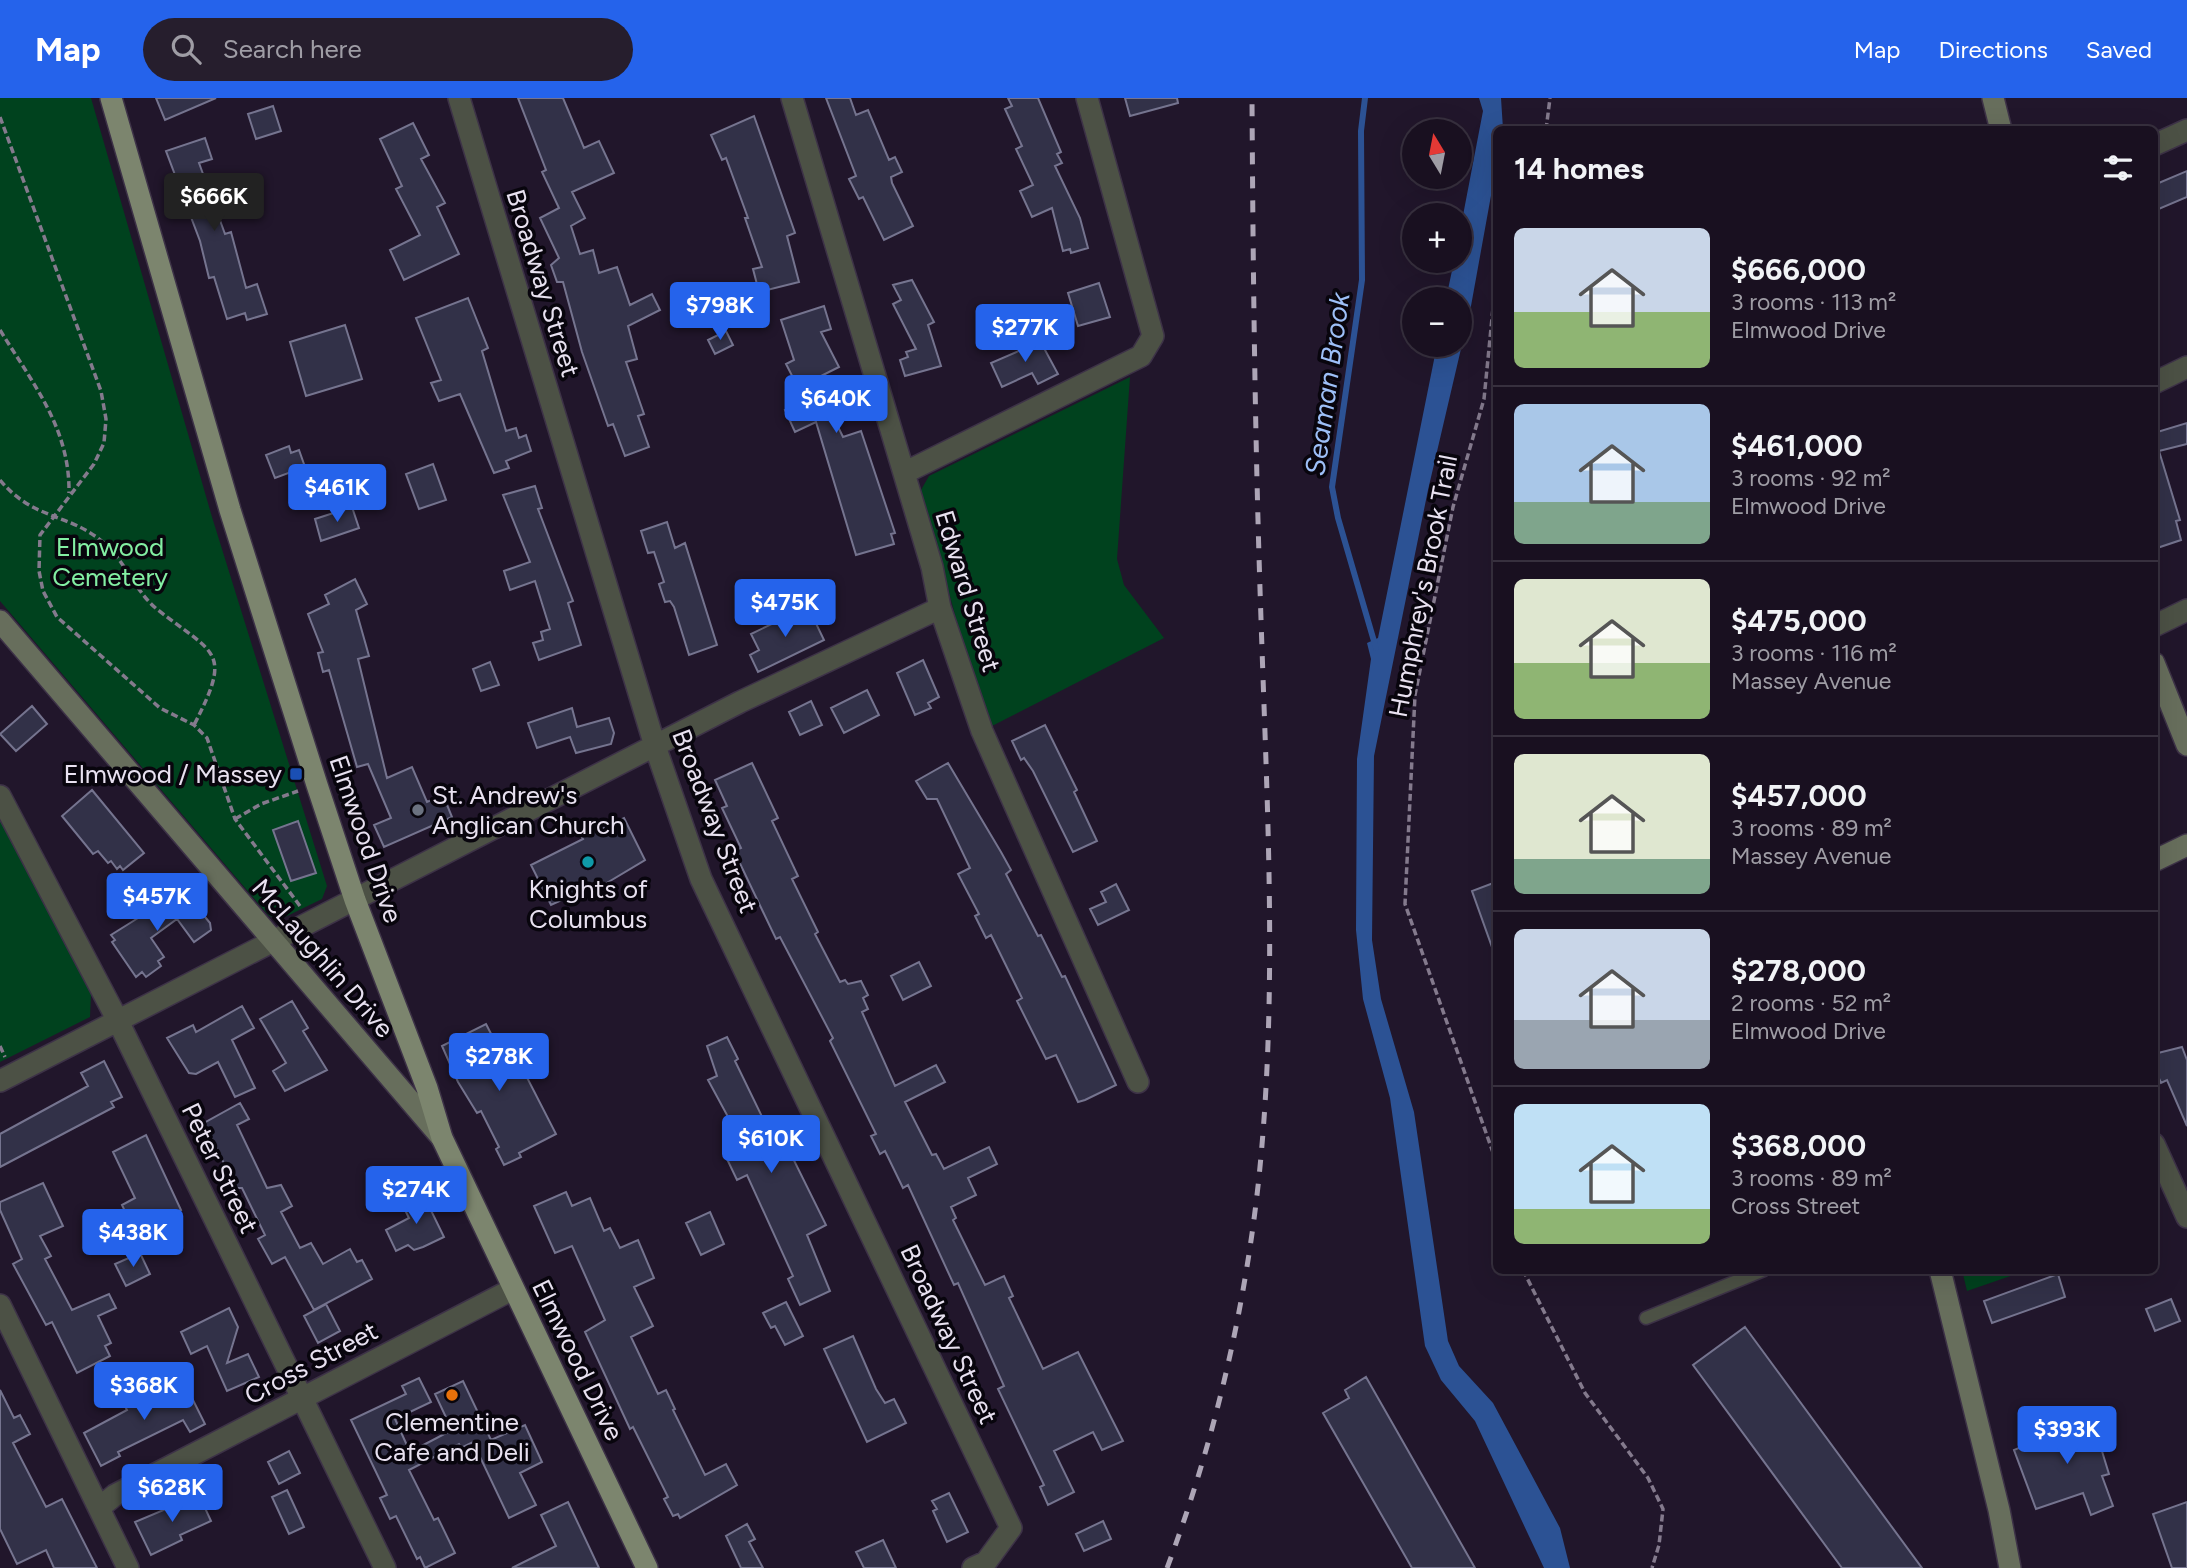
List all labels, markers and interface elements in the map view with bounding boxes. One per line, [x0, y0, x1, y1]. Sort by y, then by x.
search box [143, 18, 633, 81]
text: Map [35, 30, 101, 69]
icon: search [167, 30, 205, 68]
text: Search here [223, 33, 362, 65]
text: Map [1854, 35, 1900, 64]
text: Directions [1938, 35, 2048, 64]
text: Saved [2086, 35, 2152, 64]
north arrow [1402, 119, 1472, 189]
map controls [1402, 119, 1472, 357]
icon: filters [2099, 149, 2137, 187]
text: 14 homes [1514, 150, 1644, 187]
pin: $666K [165, 174, 263, 233]
text: $666K [180, 182, 248, 210]
street label: Broadway Street [499, 185, 587, 381]
button: + [1402, 203, 1472, 273]
text: $666,000 [1731, 251, 1866, 288]
icon: home [1570, 256, 1654, 340]
pin: $798K [671, 282, 769, 342]
button: − [1402, 287, 1472, 357]
text: 3 rooms · 113 m² [1731, 288, 1896, 316]
water label: Seaman Brook [1297, 289, 1357, 478]
text: $798K [686, 291, 754, 319]
pin: $277K [976, 304, 1074, 364]
text: $277K [992, 313, 1058, 341]
text: Elmwood Drive [1731, 316, 1886, 344]
pin: $640K [787, 376, 885, 435]
text: $640K [801, 384, 871, 412]
text: $461,000 [1731, 427, 1863, 464]
icon: home [1570, 432, 1654, 516]
street label: Humphrey's Brook Trail [1382, 452, 1464, 720]
pin: $461K [288, 464, 386, 524]
text: 3 rooms · 92 m² [1731, 464, 1891, 492]
text: $461K [304, 473, 370, 501]
text: Elmwood Drive [1731, 492, 1886, 520]
street label: Edward Street [928, 506, 1008, 676]
park label: Elmwood Cemetery [52, 531, 168, 593]
pin: $475K [736, 580, 834, 639]
text: $475K [751, 588, 819, 616]
text: $475,000 [1731, 602, 1867, 639]
icon: home [1570, 607, 1654, 691]
text: 3 rooms · 116 m² [1731, 639, 1897, 667]
text: Massey Avenue [1731, 667, 1891, 695]
street label: Broadway Street [665, 725, 765, 918]
street label: Elmwood Drive [322, 751, 410, 927]
place label: Elmwood / Massey [64, 758, 282, 790]
marker: Elmwood / Massey [288, 766, 304, 782]
text: $457,000 [1731, 777, 1867, 814]
place label: St. Andrew's Anglican Church [432, 779, 625, 841]
icon: home [1570, 782, 1654, 866]
marker: St. Andrew's Anglican Church [410, 802, 426, 818]
text: 3 rooms · 89 m² [1731, 814, 1892, 842]
text: Massey Avenue [1731, 842, 1891, 870]
marker: Knights of Columbus [580, 854, 596, 870]
street label: McLaughlin Drive [245, 872, 401, 1044]
place label: Knights of Columbus [528, 873, 648, 935]
pin: $457K [108, 874, 206, 933]
text: $457K [123, 882, 191, 910]
text: $278,000 [1731, 952, 1866, 989]
icon: home [1570, 957, 1654, 1041]
text: 2 rooms · 52 m² [1731, 989, 1891, 1017]
text: Elmwood Drive [1731, 1017, 1886, 1045]
pin: $278K [450, 1034, 548, 1093]
text: $278K [465, 1042, 533, 1070]
street label: Peter Street [175, 1098, 265, 1239]
pin: $610K [722, 1116, 820, 1175]
text: $610K [738, 1124, 804, 1152]
text: $368,000 [1731, 1127, 1866, 1164]
icon: home [1570, 1132, 1654, 1216]
text: 3 rooms · 89 m² [1731, 1164, 1892, 1192]
pin: $274K [367, 1166, 465, 1226]
text: $274K [382, 1175, 450, 1203]
text: Cross Street [1731, 1192, 1860, 1220]
pin: $438K [84, 1210, 182, 1269]
text: $438K [98, 1218, 168, 1246]
street label: Broadway Street [893, 1239, 1005, 1429]
street label: Elmwood Drive [525, 1274, 631, 1446]
street label: Cross Street [239, 1315, 383, 1411]
pin: $368K [95, 1362, 193, 1422]
text: $368K [110, 1371, 178, 1399]
marker: Clementine Cafe and Deli [444, 1387, 460, 1403]
place label: Clementine Cafe and Deli [374, 1406, 530, 1468]
pin: $393K [2018, 1406, 2116, 1466]
text: $393K [2034, 1415, 2100, 1443]
pin: $628K [123, 1464, 221, 1524]
text: $628K [138, 1473, 206, 1501]

